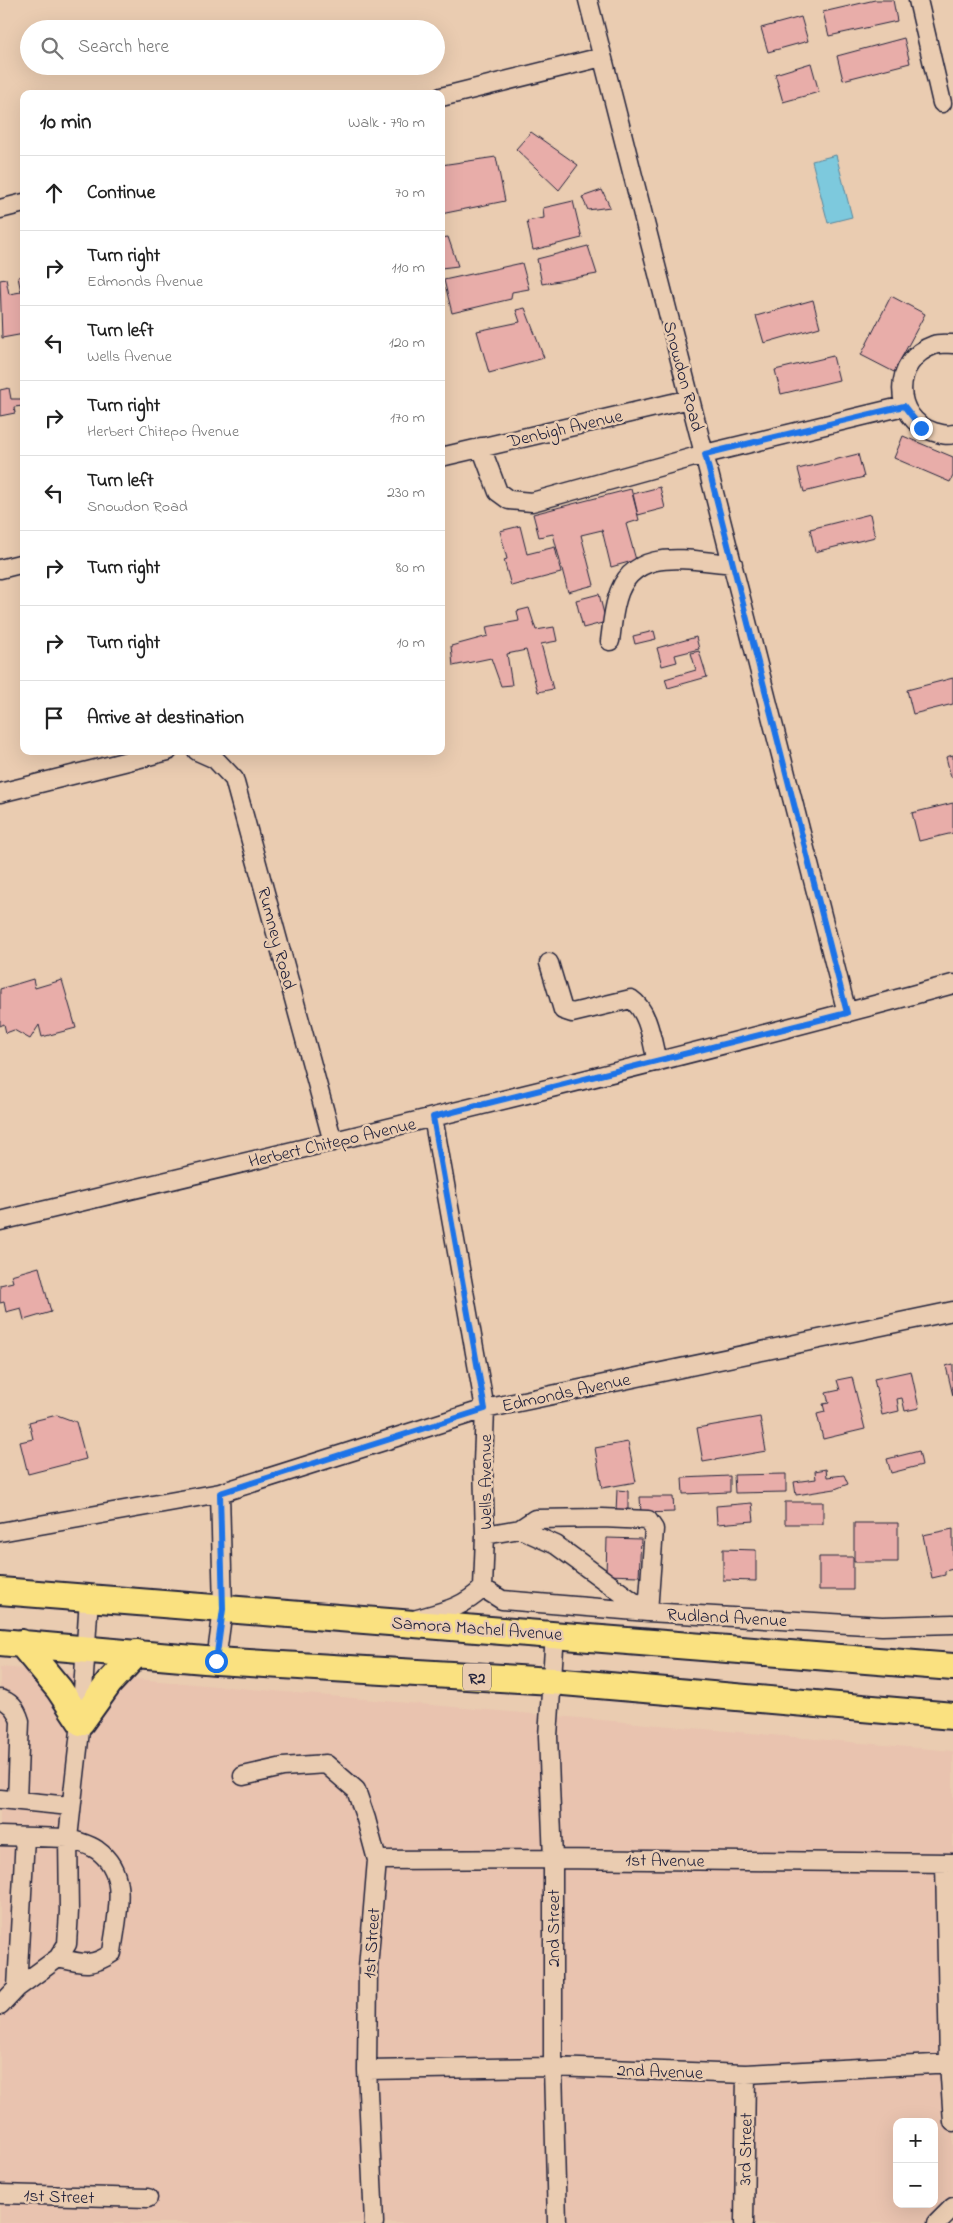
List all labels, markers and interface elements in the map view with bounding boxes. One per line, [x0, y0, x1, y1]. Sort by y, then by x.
search box [20, 20, 445, 75]
icon: search [38, 34, 66, 62]
text: Search here [78, 34, 169, 61]
text: 10 min [40, 108, 91, 138]
text: Walk · 790 m [348, 111, 425, 135]
icon: ahead [40, 179, 68, 207]
text: Continue [87, 180, 155, 207]
text: 70 m [395, 181, 425, 205]
text: Turn right [87, 243, 160, 270]
icon: right [40, 254, 68, 282]
text: 110 m [391, 256, 425, 280]
text: Edmonds Avenue [87, 270, 203, 294]
text: Turn left [87, 318, 154, 345]
street label: Snowdon Road [655, 318, 709, 435]
icon: left [40, 329, 68, 357]
text: 120 m [389, 331, 425, 355]
text: Wells Avenue [87, 345, 172, 369]
text: Turn right [87, 393, 160, 420]
icon: right [40, 404, 68, 432]
street label: Denbigh Avenue [504, 404, 627, 457]
text: 170 m [390, 406, 425, 430]
route end [910, 417, 933, 440]
text: Herbert Chitepo Avenue [87, 420, 239, 444]
text: Turn left [87, 468, 154, 495]
icon: left [40, 479, 68, 507]
text: 230 m [387, 481, 425, 505]
text: Snowdon Road [87, 495, 188, 519]
icon: right [40, 554, 68, 582]
text: Turn right [87, 555, 160, 582]
text: 80 m [396, 556, 425, 580]
icon: right [40, 629, 68, 657]
text: Turn right [87, 630, 160, 657]
text: 10 m [397, 631, 425, 655]
icon: arrive [40, 704, 68, 732]
text: Arrive at destination [87, 705, 244, 732]
street label: Rumney Road [249, 885, 301, 992]
street label: Herbert Chitepo Avenue [246, 1112, 420, 1176]
street label: Edmonds Avenue [500, 1367, 634, 1420]
street label: Wells Avenue [474, 1433, 500, 1530]
street label: Rudland Avenue [666, 1603, 789, 1635]
street label: Samora Machel Avenue [391, 1611, 564, 1649]
route start [205, 1650, 228, 1673]
road number: R2 [463, 1664, 491, 1690]
street label: 1st Avenue [625, 1848, 706, 1876]
street label: 2nd Street [542, 1889, 568, 1967]
street label: 1st Street [358, 1907, 388, 1979]
street label: 2nd Avenue [616, 2059, 704, 2088]
street label: 3rd Street [733, 2112, 761, 2186]
map controls [893, 2118, 938, 2208]
button: + [893, 2118, 938, 2163]
button: − [893, 2163, 938, 2208]
street label: 1st Street [23, 2184, 95, 2212]

